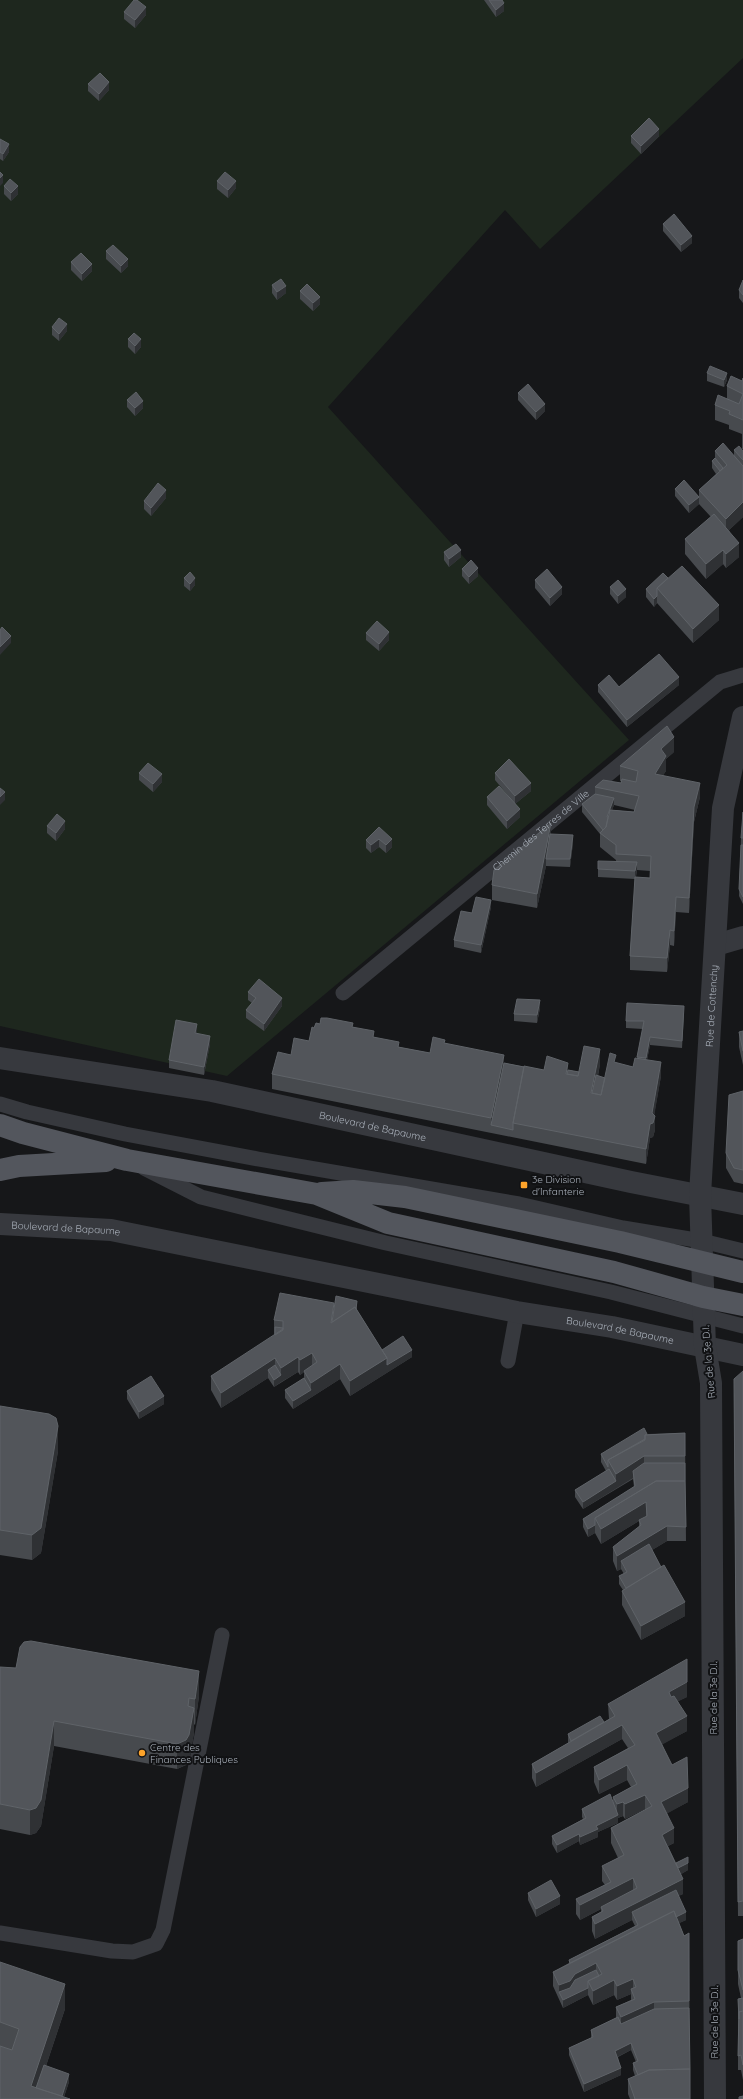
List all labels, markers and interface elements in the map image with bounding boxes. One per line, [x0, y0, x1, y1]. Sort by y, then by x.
street label: Chemin des Terres de Ville [490, 787, 592, 874]
street label: Rue de Cottenchy [703, 964, 721, 1047]
street label: Boulevard de Bapaume [318, 1108, 428, 1144]
place label: 3e Division d'Infanterie [532, 1173, 585, 1198]
marker: 3e Division d'Infanterie [519, 1180, 529, 1190]
street label: Boulevard de Bapaume [11, 1219, 122, 1239]
street label: Boulevard de Bapaume [565, 1314, 675, 1347]
street label: Rue de la 3e D.I. [699, 1325, 718, 1399]
street label: Rue de la 3e D.I. [707, 1661, 720, 1735]
place label: Centre des Finances Publiques [150, 1741, 238, 1766]
marker: Centre des Finances Publiques [137, 1748, 147, 1758]
street label: Rue de la 3e D.I. [708, 1985, 721, 2059]

